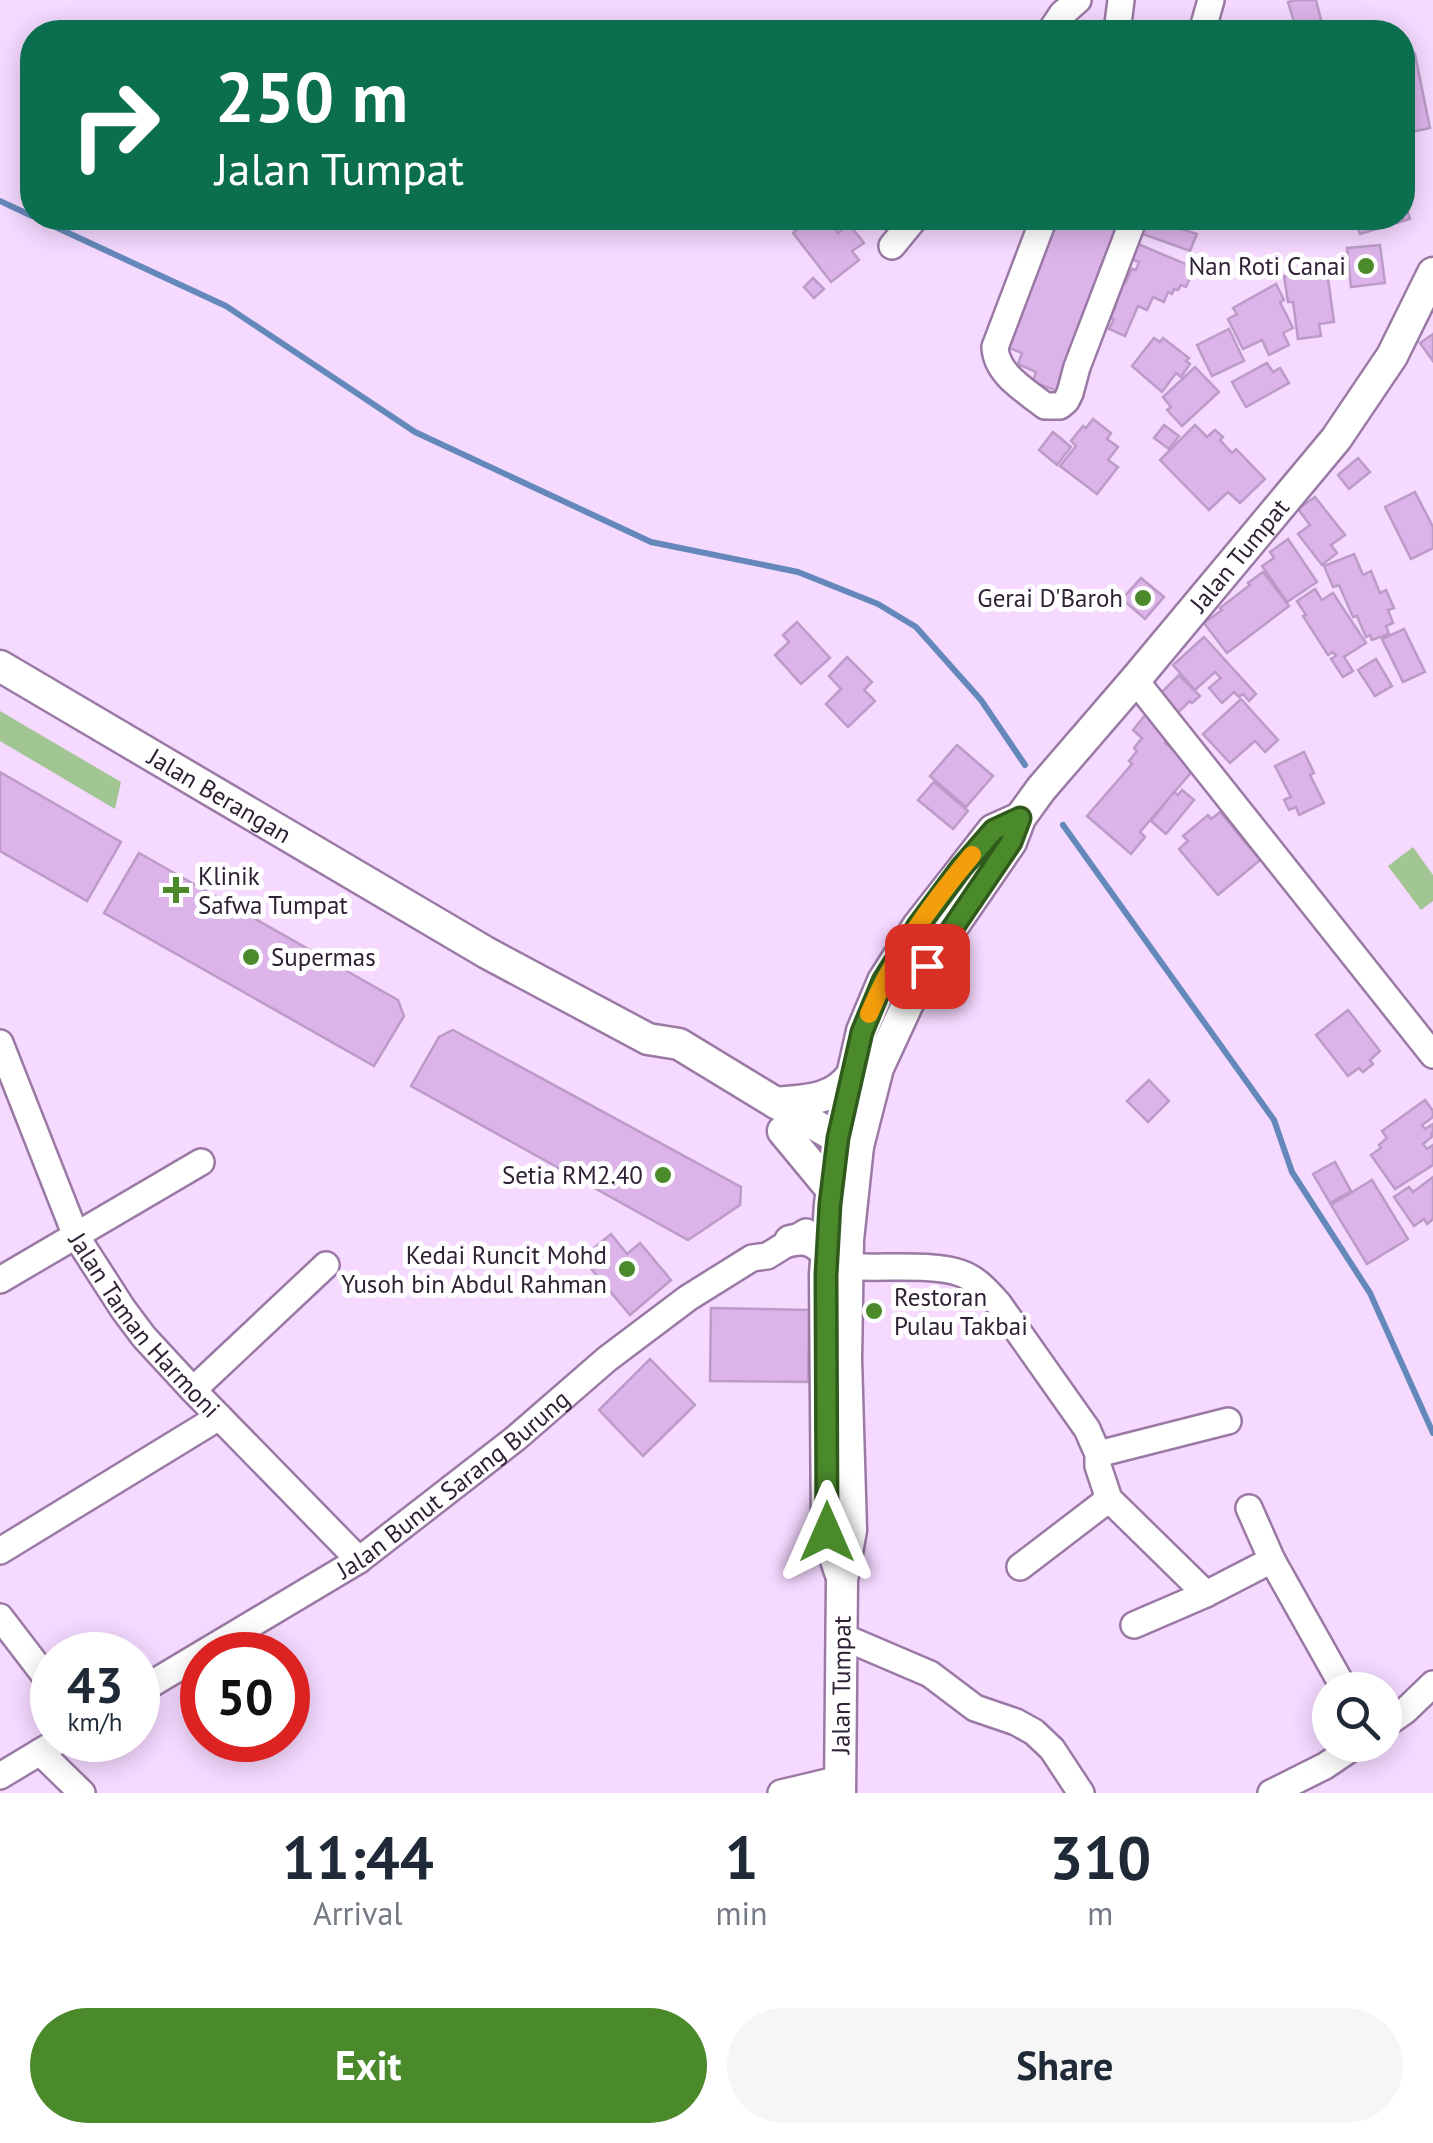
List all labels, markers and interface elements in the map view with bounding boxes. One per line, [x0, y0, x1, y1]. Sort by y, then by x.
text: 250 m [215, 51, 408, 141]
icon: right [50, 60, 180, 190]
text: Jalan Tumpat [215, 139, 464, 197]
place label: Nan Roti Canai [1188, 250, 1346, 282]
marker: Nan Roti Canai [1355, 255, 1377, 277]
street label: Jalan Tumpat [1182, 491, 1296, 619]
place label: Gerai D'Baroh [977, 582, 1123, 614]
marker: Gerai D'Baroh [1132, 587, 1154, 609]
street label: Jalan Berangan [141, 740, 297, 850]
place label: Klinik Safwa Tumpat [198, 860, 348, 921]
marker: Klinik Safwa Tumpat [163, 877, 189, 903]
pin [885, 924, 970, 1009]
icon: arrive [900, 939, 955, 994]
place label: Supermas [271, 941, 376, 973]
marker: Supermas [240, 946, 262, 968]
place label: Setia RM2.40 [502, 1159, 643, 1191]
marker: Setia RM2.40 [652, 1164, 674, 1186]
street label: Jalan Taman Harmoni [61, 1225, 227, 1424]
place label: Kedai Runcit Mohd Yusoh bin Abdul Rahman [341, 1239, 607, 1300]
marker: Kedai Runcit Mohd Yusoh bin Abdul Rahman [616, 1258, 638, 1280]
place label: Restoran Pulau Takbai [894, 1281, 1028, 1342]
marker: Restoran Pulau Takbai [863, 1300, 885, 1322]
street label: Jalan Bunut Sarang Burung [330, 1383, 576, 1586]
position arrow [775, 1480, 879, 1584]
street label: Jalan Tumpat [824, 1615, 858, 1755]
speed limit sign: 50 [180, 1632, 310, 1762]
text: 43 [67, 1652, 123, 1717]
map controls [1312, 1672, 1402, 1762]
button: search [1312, 1672, 1402, 1762]
text: km/h [68, 1706, 122, 1738]
text: 11:44 [282, 1818, 434, 1896]
text: 1 [725, 1818, 759, 1896]
text: 310 [1049, 1818, 1151, 1896]
text: Arrival [313, 1892, 403, 1934]
text: min [716, 1892, 768, 1934]
text: m [1087, 1892, 1113, 1934]
button: Exit [30, 2008, 707, 2123]
button: Share [727, 2008, 1403, 2123]

